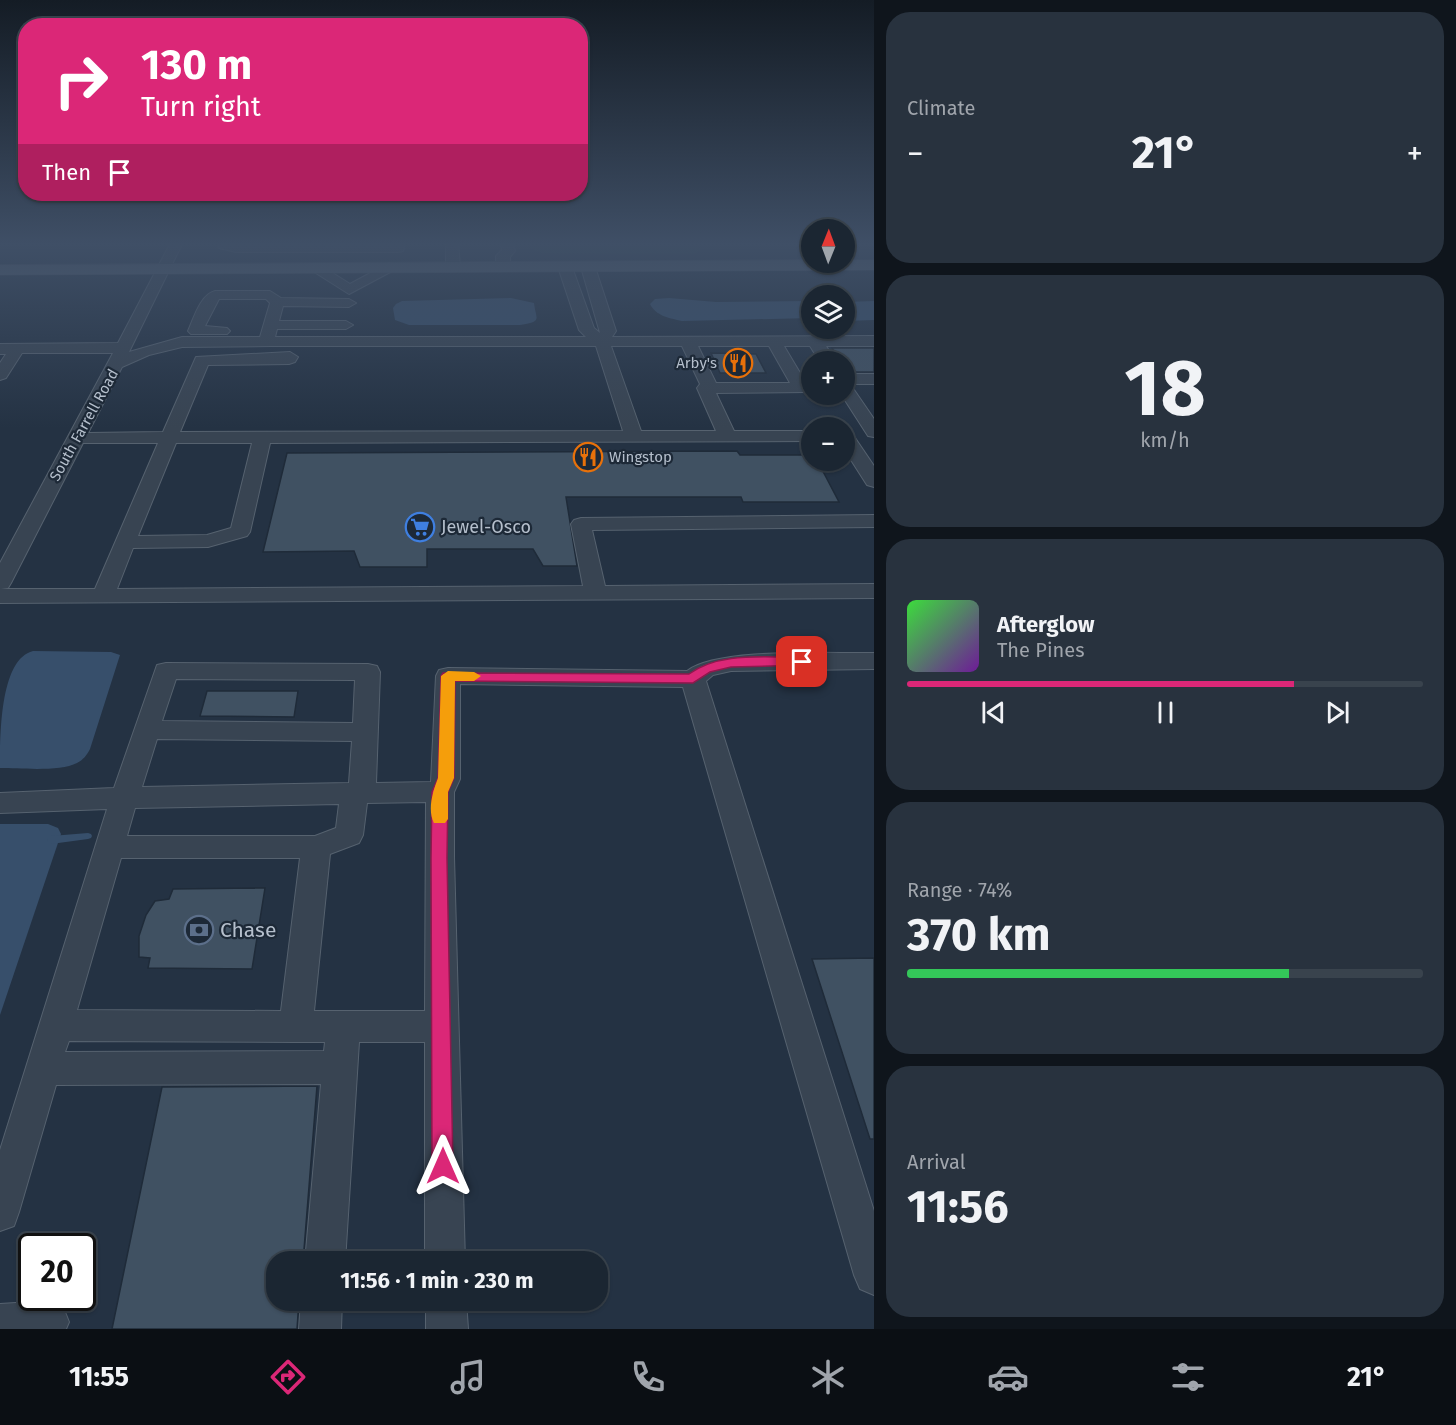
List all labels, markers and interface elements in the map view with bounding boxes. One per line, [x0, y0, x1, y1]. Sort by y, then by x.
text: 130 m [141, 40, 252, 90]
icon: right [42, 42, 120, 120]
text: Turn right [141, 91, 261, 123]
text: Climate [907, 96, 975, 120]
text: 21° [1132, 126, 1198, 180]
text: − [907, 134, 924, 174]
text: + [1407, 134, 1423, 174]
icon: arrive [103, 156, 136, 189]
text: Then [42, 159, 91, 186]
north arrow [801, 219, 855, 273]
map controls [801, 219, 855, 471]
button: layers [801, 285, 855, 339]
text: 18 [1124, 342, 1206, 436]
restaurant icon: Arby's [722, 347, 754, 379]
button: + [801, 351, 855, 405]
place label: Arby's [676, 354, 717, 372]
street label: South Farrell Road [46, 366, 122, 484]
button: − [801, 417, 855, 471]
text: km/h [1140, 428, 1190, 452]
restaurant icon: Wingstop [572, 441, 604, 473]
place label: Wingstop [609, 448, 672, 466]
supermarket icon: Jewel-Osco [404, 511, 436, 543]
place label: Jewel-Osco [441, 516, 531, 538]
text: Afterglow [997, 611, 1094, 638]
pin [776, 636, 827, 687]
text: The Pines [997, 638, 1084, 662]
icon: arrive [785, 645, 818, 678]
icon: previous [977, 696, 1010, 729]
icon: pause [1149, 696, 1182, 729]
icon: next [1321, 696, 1354, 729]
text: Range · 74% [907, 878, 1012, 902]
text: 370 km [907, 908, 1051, 962]
bank icon: Chase [183, 914, 215, 946]
place label: Chase [220, 917, 276, 943]
position arrow [411, 1134, 475, 1198]
text: Arrival [907, 1150, 966, 1174]
text: 11:56 [907, 1180, 1009, 1234]
speed limit sign: 20 [18, 1233, 96, 1311]
text: 11:56 · 1 min · 230 m [340, 1267, 534, 1294]
icon: directions [267, 1356, 309, 1398]
icon: music [447, 1356, 489, 1398]
icon: phone [627, 1356, 669, 1398]
icon: climate [807, 1356, 849, 1398]
icon: car [987, 1356, 1029, 1398]
icon: filters [1167, 1356, 1209, 1398]
text: 11:55 [69, 1361, 129, 1393]
text: 21° [1347, 1361, 1387, 1393]

